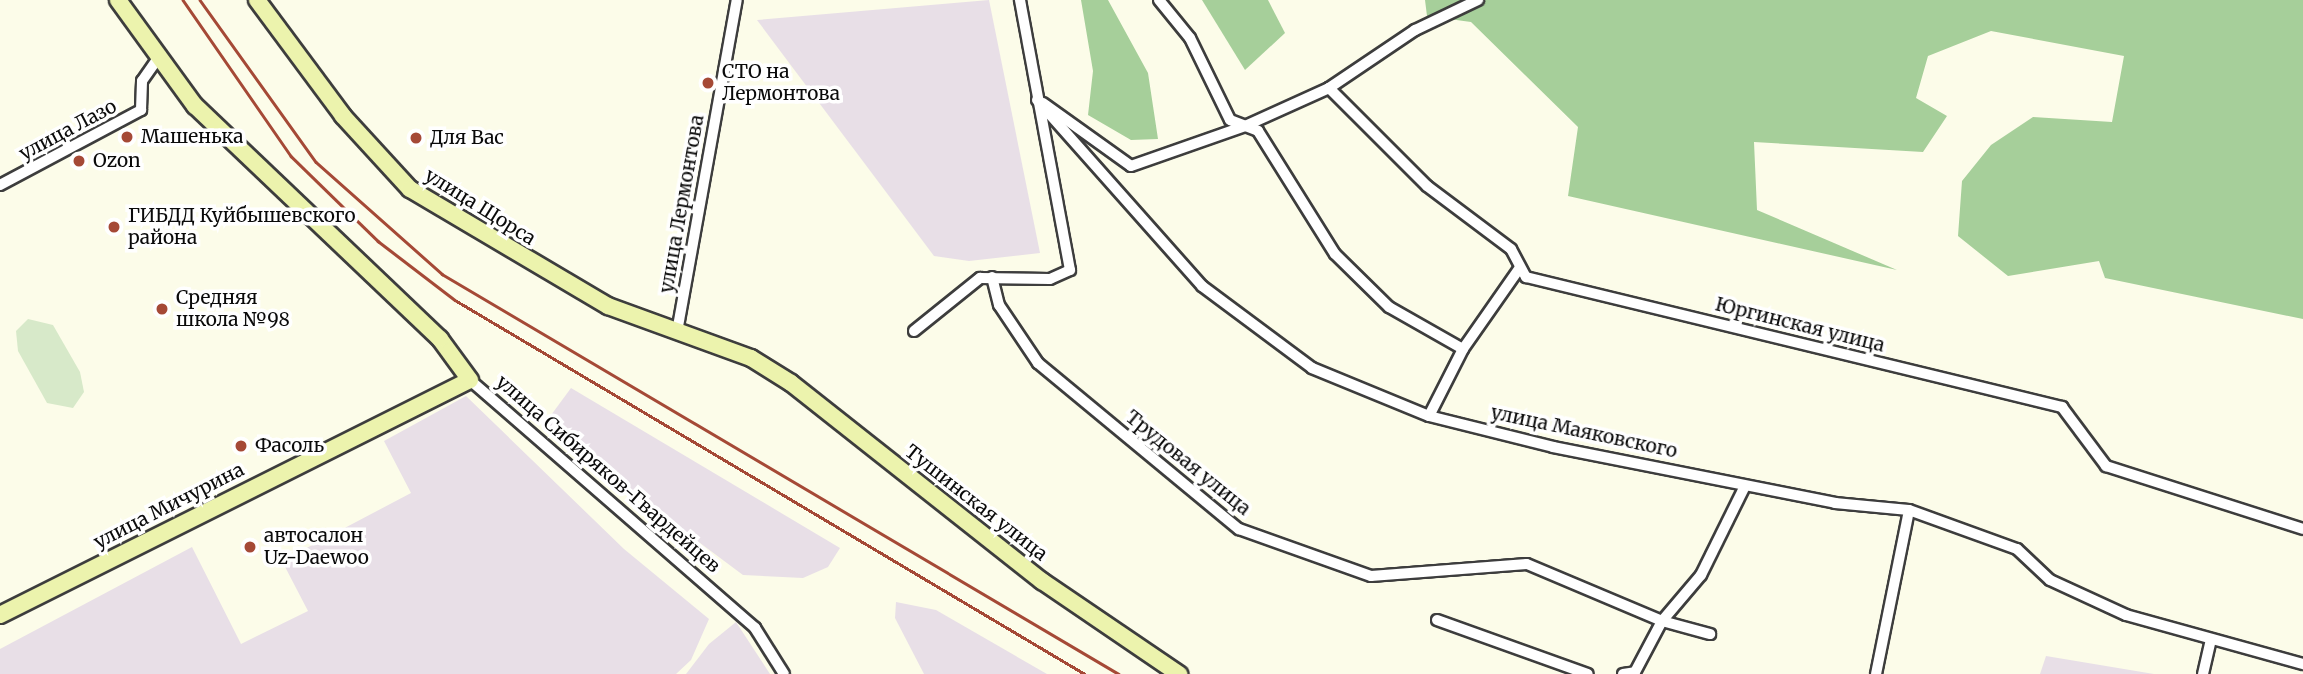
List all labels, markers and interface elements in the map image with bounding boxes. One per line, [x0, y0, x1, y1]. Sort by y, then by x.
place label: СТО на Лермонтова [722, 61, 840, 105]
marker: СТО на Лермонтова [700, 75, 716, 91]
street label: улица Лазо [15, 95, 121, 165]
street label: улица Лермонтова [655, 113, 709, 295]
place label: Машенька [141, 126, 244, 148]
place label: Для Вас [430, 127, 504, 149]
marker: Машенька [119, 129, 135, 145]
marker: Для Вас [408, 130, 424, 146]
place label: Ozon [93, 150, 141, 172]
marker: Ozon [71, 153, 87, 169]
street label: улица Щорса [420, 164, 540, 250]
place label: ГИБДД Куйбышевского района [128, 205, 356, 249]
marker: ГИБДД Куйбышевского района [106, 219, 122, 235]
place label: Средняя школа №98 [176, 287, 290, 331]
street label: Юргинская улица [1713, 293, 1887, 357]
marker: Средняя школа №98 [154, 301, 170, 317]
street label: улица Сибиряков-Гвардейцев [491, 370, 725, 578]
street label: улица Маяковского [1489, 401, 1679, 463]
street label: Трудовая улица [1121, 406, 1255, 520]
place label: Фасоль [255, 435, 324, 457]
marker: Фасоль [233, 438, 249, 454]
street label: Тушинская улица [900, 440, 1052, 566]
street label: улица Мичурина [90, 458, 248, 554]
place label: автосалон Uz-Daewoo [264, 525, 369, 569]
marker: автосалон Uz-Daewoo [242, 539, 258, 555]

